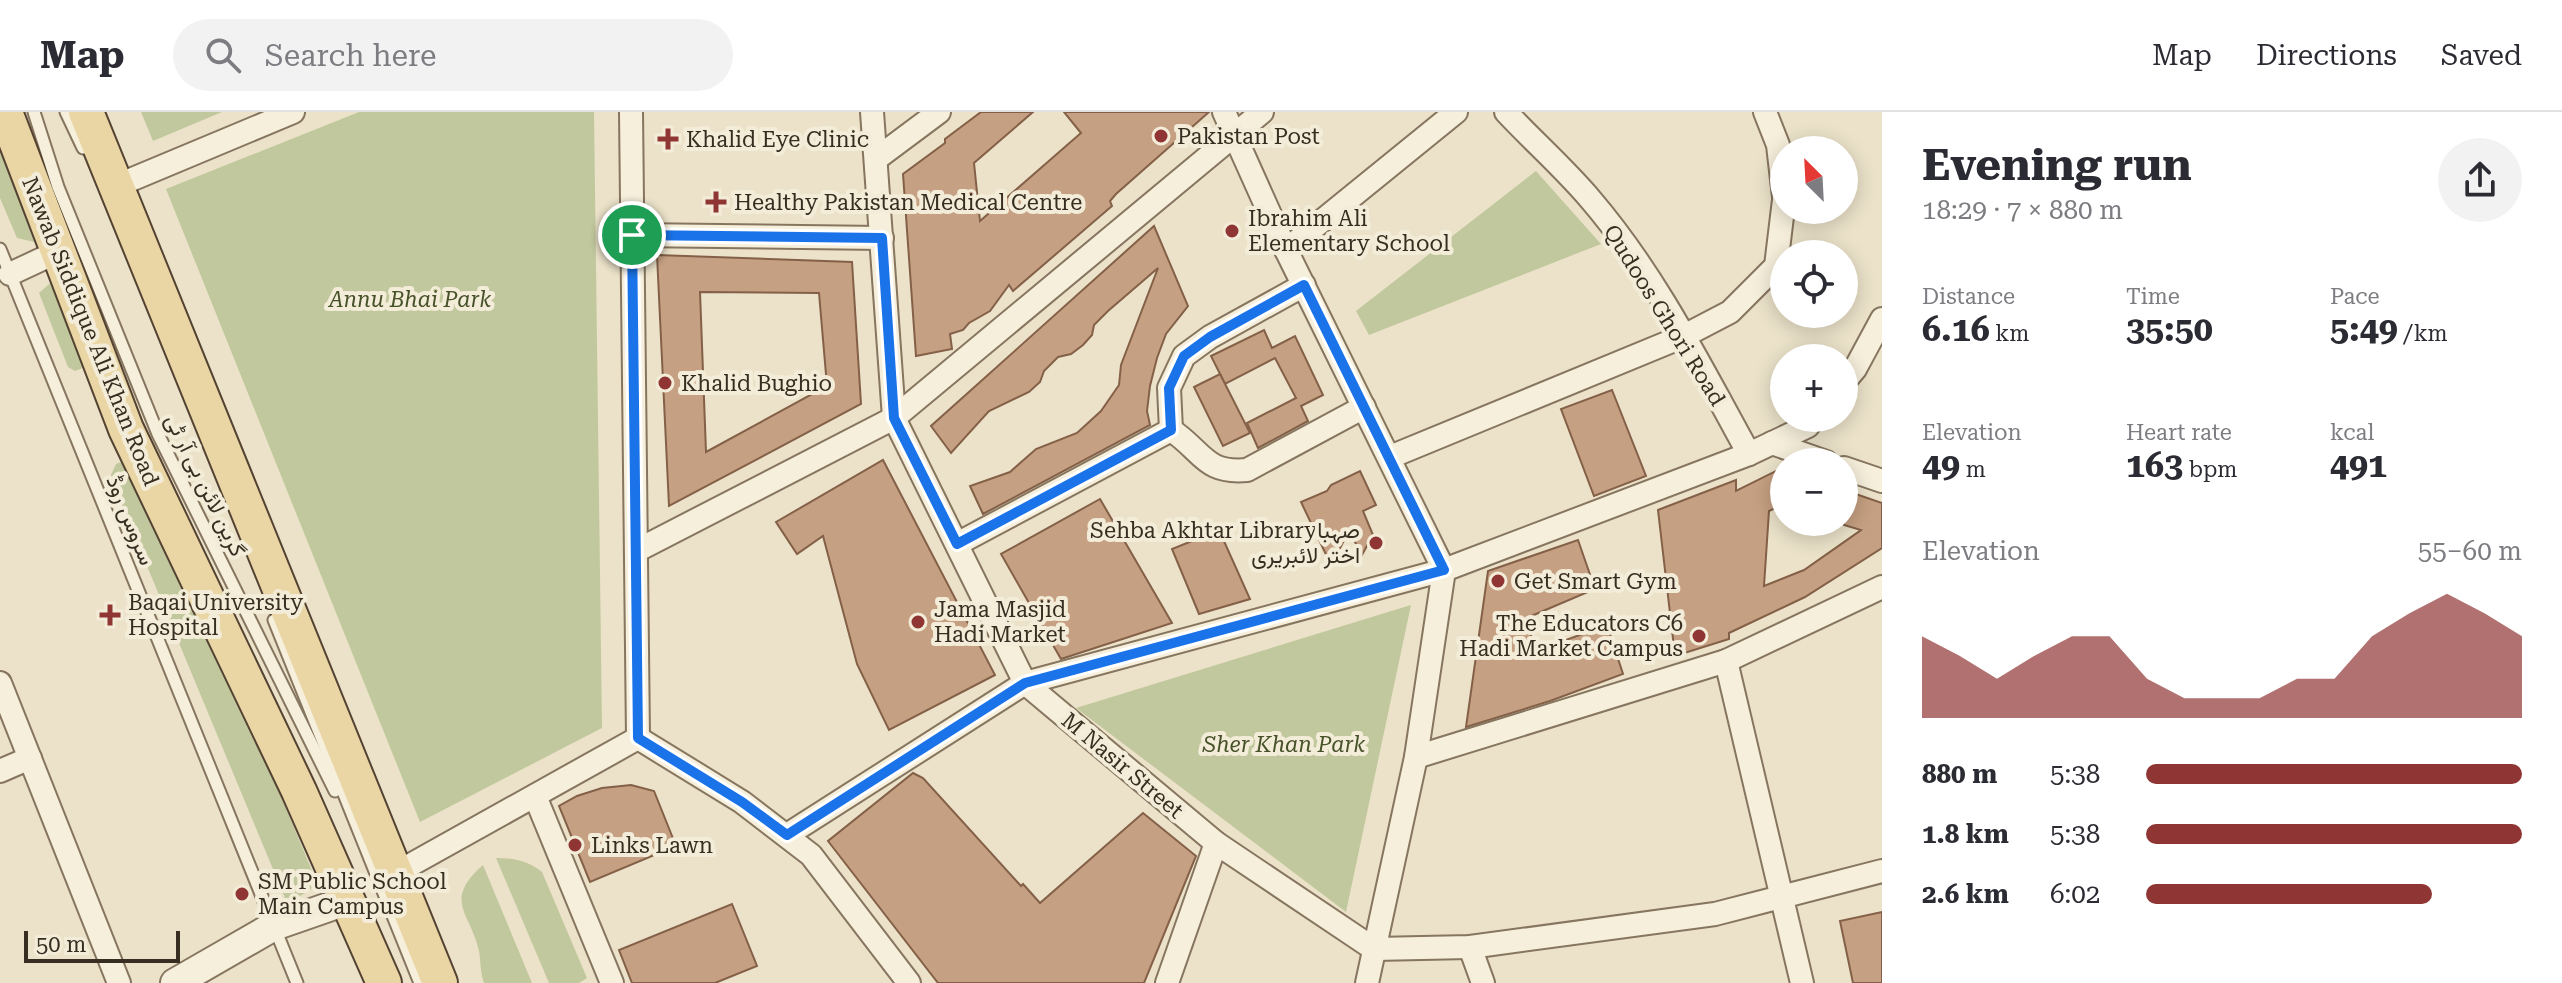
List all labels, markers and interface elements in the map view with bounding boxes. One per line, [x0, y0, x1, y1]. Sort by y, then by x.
search box [173, 19, 733, 91]
text: Map [40, 33, 125, 77]
icon: search [201, 33, 245, 77]
text: Search here [265, 38, 437, 73]
text: Map [2152, 39, 2212, 72]
text: Directions [2256, 39, 2397, 72]
text: Saved [2441, 39, 2522, 72]
place label: Pakistan Post [1177, 124, 1320, 149]
place label: Khalid Eye Clinic [686, 127, 869, 152]
marker: Pakistan Post [1152, 127, 1170, 145]
marker: Khalid Eye Clinic [657, 128, 679, 150]
north arrow [1770, 136, 1858, 224]
map controls [1770, 136, 1858, 536]
button: share [2438, 138, 2522, 222]
text: Evening run [1922, 139, 2192, 191]
street label: Nawab Siddique Ali Khan Road [17, 173, 164, 489]
place label: Healthy Pakistan Medical Centre [734, 190, 1082, 215]
marker: Healthy Pakistan Medical Centre [705, 191, 727, 213]
text: 18:29 · 7 × 880 m [1922, 195, 2123, 225]
pin [598, 201, 666, 269]
place label: Ibrahim Ali Elementary School [1248, 206, 1450, 256]
icon: arrive [610, 213, 654, 257]
street label: Qudoos Ghori Road [1599, 220, 1730, 410]
marker: Ibrahim Ali Elementary School [1223, 222, 1241, 240]
button: locate [1770, 240, 1858, 328]
text: Distance [1922, 284, 2015, 309]
text: Time [2126, 284, 2180, 309]
text: Pace [2330, 284, 2380, 309]
park label: Annu Bhai Park [327, 287, 491, 312]
text: 6.16 [1922, 309, 1990, 349]
text: 35:50 [2126, 309, 2213, 349]
text: 5:49 [2330, 309, 2398, 349]
text: km [1990, 321, 2029, 346]
text: /km [2398, 321, 2448, 346]
button: + [1770, 344, 1858, 432]
place label: Khalid Bughio [681, 371, 832, 396]
marker: Khalid Bughio [656, 374, 674, 392]
street label: گرین لائن بی آر ٹی [159, 410, 251, 561]
text: Elevation [1922, 420, 2022, 445]
text: Heart rate [2126, 420, 2232, 445]
text: kcal [2330, 420, 2374, 445]
text: 49 [1922, 445, 1960, 485]
text: 163 [2126, 445, 2183, 485]
text: 491 [2330, 445, 2387, 485]
button: − [1770, 448, 1858, 536]
text: m [1960, 457, 1986, 482]
text: bpm [2183, 457, 2237, 482]
street label: سروس روڈ [100, 472, 160, 569]
place label: Sehba Akhtar Libraryصہبا اختر لائبریری [1090, 518, 1360, 569]
marker: Sehba Akhtar Libraryصہبا اختر لائبریری [1367, 534, 1385, 552]
text: Elevation [1922, 536, 2040, 566]
text: 55–60 m [2418, 536, 2522, 566]
place label: Get Smart Gym [1514, 569, 1677, 594]
marker: Get Smart Gym [1489, 572, 1507, 590]
place label: Baqai University Hospital [128, 590, 303, 640]
place label: Jama Masjid Hadi Market [934, 597, 1066, 647]
marker: Baqai University Hospital [99, 604, 121, 626]
place label: The Educators C6 Hadi Market Campus [1459, 611, 1683, 661]
marker: Jama Masjid Hadi Market [909, 613, 927, 631]
marker: The Educators C6 Hadi Market Campus [1690, 627, 1708, 645]
street label: M Nasir Street [1057, 707, 1189, 823]
park label: Sher Khan Park [1202, 732, 1365, 757]
text: 880 m [1922, 759, 1997, 789]
text: 5:38 [2050, 759, 2100, 789]
text: 1.8 km [1922, 819, 2009, 849]
text: 5:38 [2050, 819, 2100, 849]
place label: Links Lawn [591, 833, 713, 858]
marker: Links Lawn [566, 836, 584, 854]
place label: SM Public School Main Campus [258, 869, 447, 919]
text: 2.6 km [1922, 879, 2009, 909]
text: 6:02 [2050, 879, 2100, 909]
marker: SM Public School Main Campus [233, 885, 251, 903]
scale bar [24, 927, 180, 963]
text: 50 m [36, 932, 86, 957]

